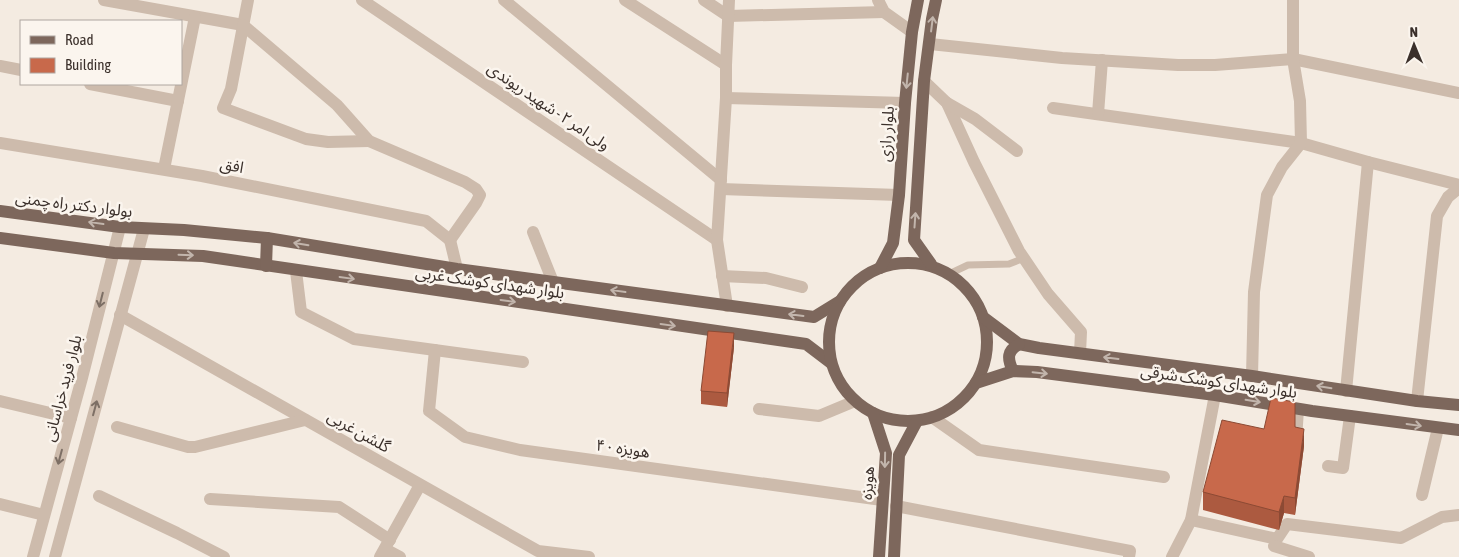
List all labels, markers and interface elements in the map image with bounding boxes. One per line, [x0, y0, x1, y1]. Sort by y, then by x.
one-way arrow [927, 16, 937, 32]
legend [20, 20, 182, 85]
north arrow [1389, 20, 1439, 70]
text: N [1410, 24, 1418, 40]
text: Road [65, 31, 94, 48]
text: Building [65, 56, 111, 73]
street label: ولی امر ۲ - شهید ریوندی [484, 58, 614, 154]
one-way arrow [902, 72, 912, 88]
street label: بلوار رازی [875, 106, 898, 163]
street label: افق [218, 154, 245, 178]
street label: بولوار دکتر راه چمنی [14, 188, 134, 222]
one-way arrow [911, 213, 920, 229]
one-way arrow [88, 218, 104, 228]
one-way arrow [294, 239, 310, 249]
one-way arrow [178, 250, 194, 260]
street label: بلوار شهدای کوشک غربی [414, 263, 566, 302]
one-way arrow [338, 273, 354, 283]
one-way arrow [610, 286, 626, 296]
one-way arrow [96, 292, 105, 308]
one-way arrow [499, 297, 515, 307]
one-way arrow [788, 310, 804, 320]
one-way arrow [660, 320, 676, 330]
street label: بلوار فرید خراسانی [39, 333, 86, 443]
one-way arrow [1103, 352, 1119, 362]
street label: بلوار شهدای کوشک شرقی [1140, 361, 1298, 402]
one-way arrow [1032, 368, 1048, 378]
one-way arrow [1316, 382, 1332, 392]
one-way arrow [1245, 397, 1261, 407]
one-way arrow [91, 401, 100, 417]
street label: گلشن غربی [324, 406, 394, 457]
one-way arrow [1406, 420, 1422, 430]
street label: هویزه ۴۰ [595, 435, 651, 462]
one-way arrow [55, 449, 64, 465]
one-way arrow [880, 451, 890, 467]
street label: هویزه [857, 466, 878, 501]

